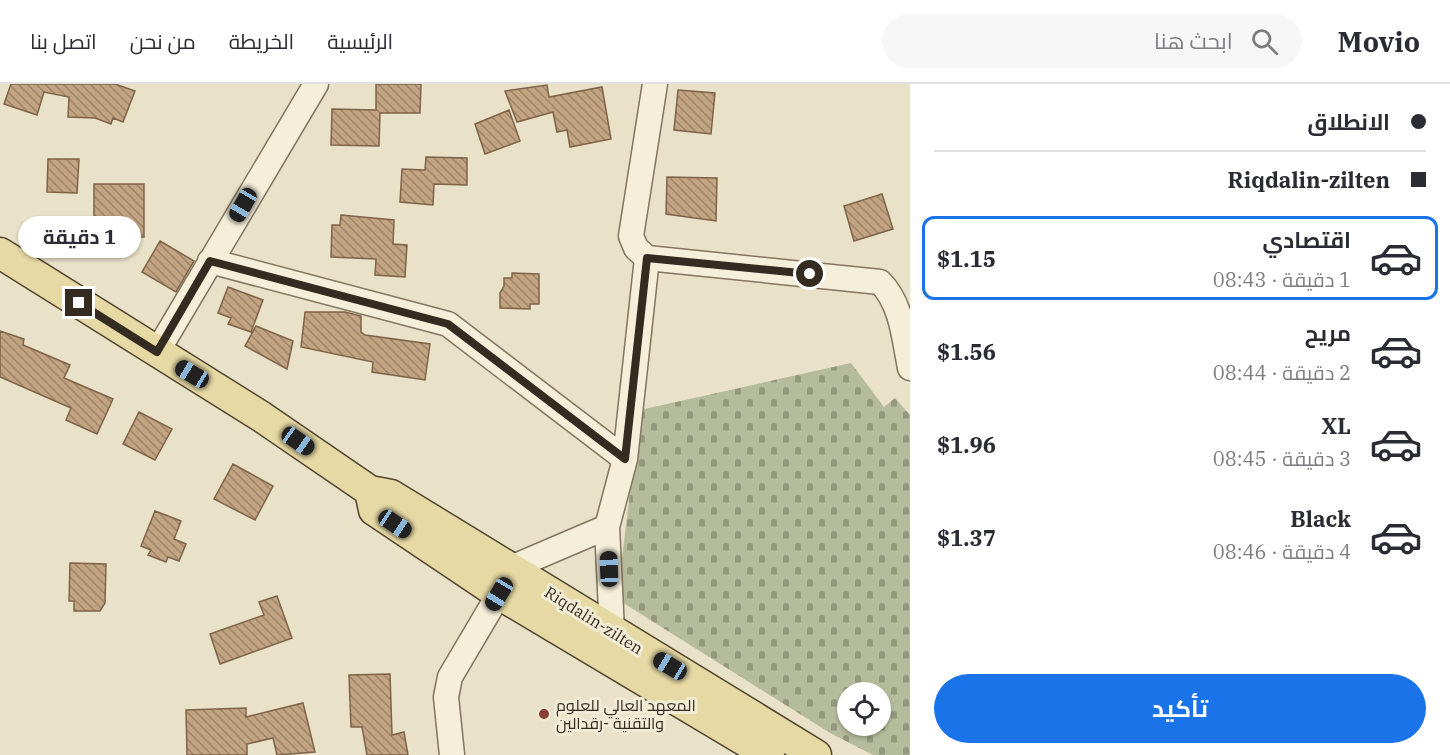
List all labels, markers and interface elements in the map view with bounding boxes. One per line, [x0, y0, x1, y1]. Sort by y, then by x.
search box [882, 14, 1302, 68]
text: Movio [1338, 23, 1420, 60]
icon: search [1248, 25, 1281, 58]
text: ابحث هنا [1154, 26, 1233, 55]
text: اتصل بنا [30, 27, 97, 55]
text: من نحن [130, 27, 196, 55]
text: الخريطة [229, 27, 294, 55]
text: الرئيسية [327, 27, 393, 55]
text: الانطلاق [1307, 107, 1390, 136]
text: Riqdalin-zilten [1228, 165, 1390, 194]
car [226, 185, 260, 225]
callout: 1 دقيقة [17, 216, 140, 258]
text: 1 دقيقة [43, 223, 116, 250]
text: اقتصادي [1262, 225, 1351, 254]
icon: car [1369, 231, 1423, 285]
text: $1.15 [937, 244, 996, 273]
route start [796, 260, 823, 287]
text: 1 دقيقة · 08:43 [1213, 266, 1351, 293]
route end [65, 289, 92, 316]
text: مريح [1305, 318, 1351, 347]
icon: car [1369, 324, 1423, 378]
text: $1.56 [937, 337, 996, 366]
car [172, 357, 212, 391]
text: 2 دقيقة · 08:44 [1213, 359, 1351, 386]
text: XL [1321, 411, 1351, 440]
icon: car [1369, 417, 1423, 471]
car [278, 423, 318, 459]
text: $1.96 [937, 430, 996, 459]
text: 3 دقيقة · 08:45 [1213, 445, 1351, 472]
text: Black [1290, 504, 1351, 533]
car [375, 506, 415, 542]
icon: car [1369, 510, 1423, 564]
text: $1.37 [937, 523, 996, 552]
text: 4 دقيقة · 08:46 [1213, 538, 1351, 565]
car [599, 551, 619, 587]
car [482, 574, 516, 614]
street label: Riqdalin-zilten [541, 582, 647, 658]
car [650, 649, 690, 683]
button: تأكيد [934, 674, 1426, 743]
map controls [837, 682, 891, 736]
button: locate [837, 682, 891, 736]
place label: المعهد العالي للعلوم والتقنية -رقدالين [556, 695, 696, 734]
marker: المعهد العالي للعلوم والتقنية -رقدالين [537, 707, 551, 721]

